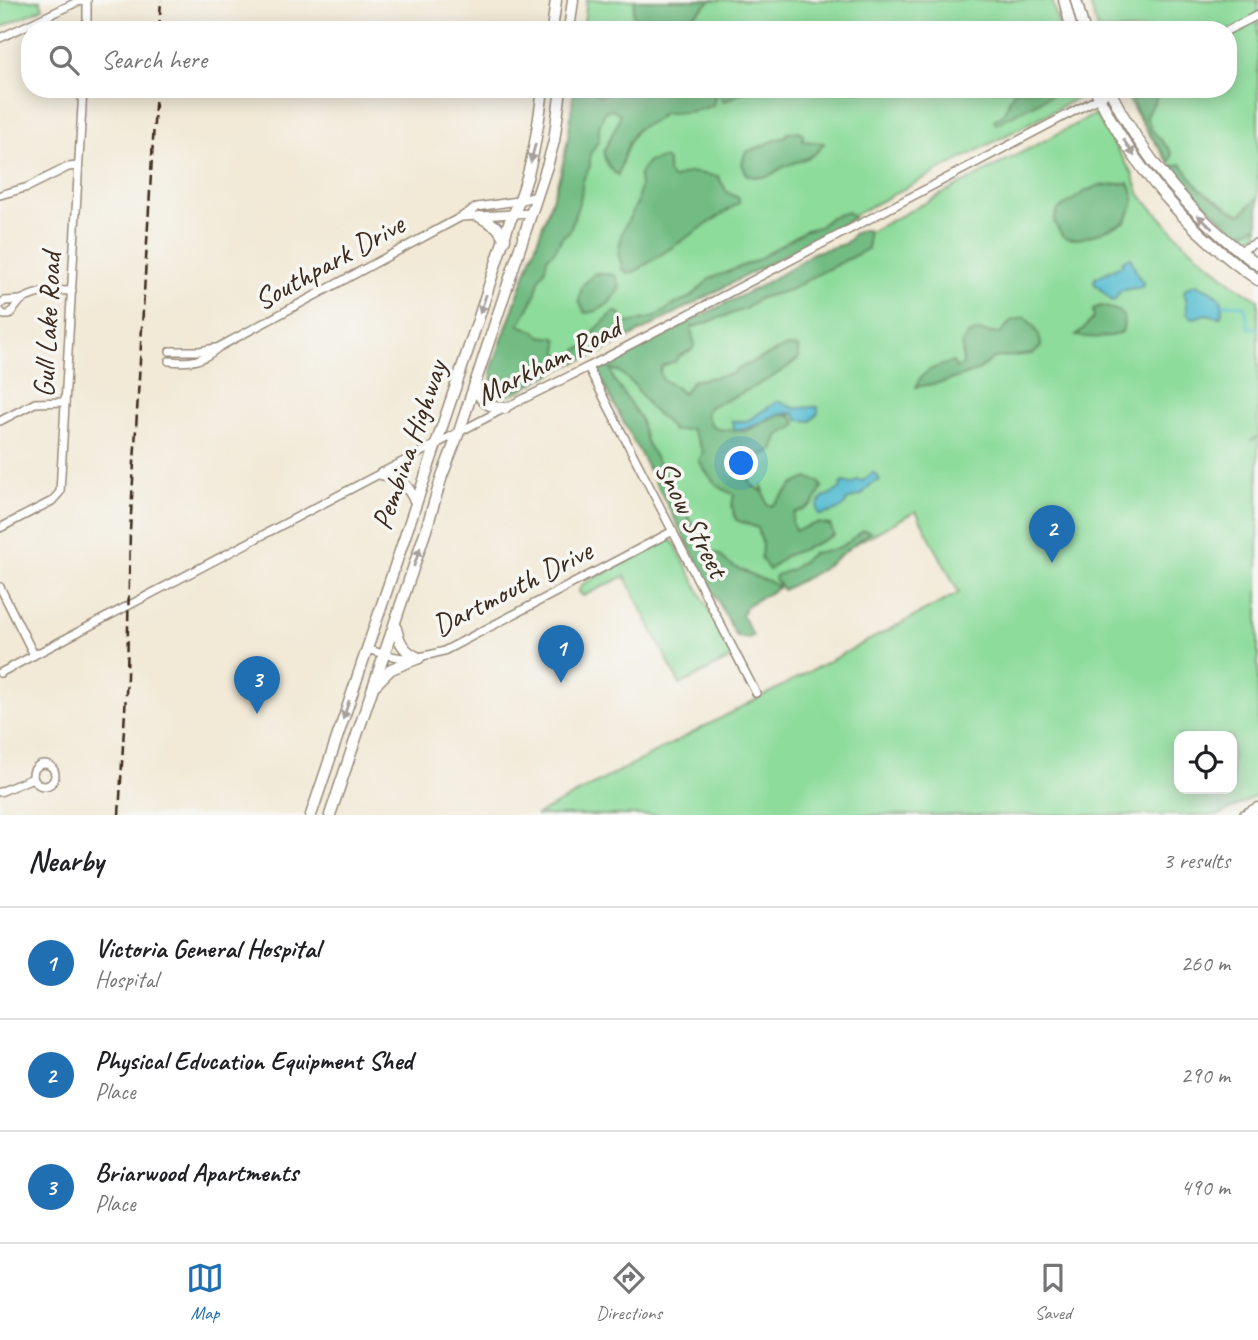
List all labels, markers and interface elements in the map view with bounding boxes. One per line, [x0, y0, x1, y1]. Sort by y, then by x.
search box [21, 21, 1237, 98]
icon: search [45, 41, 83, 79]
text: Search here [101, 43, 207, 76]
one-way arrow [1123, 139, 1136, 158]
one-way arrow [527, 142, 538, 164]
street label: Southpark Drive [247, 204, 413, 319]
one-way arrow [1197, 213, 1214, 230]
street label: Gull Lake Road [24, 247, 70, 399]
one-way arrow [477, 293, 488, 314]
street label: Markham Road [469, 306, 631, 414]
street label: Pembina Highway [362, 353, 457, 535]
your location [724, 446, 758, 480]
street label: Snow Street [647, 454, 739, 586]
pin: 2 [1029, 505, 1075, 563]
street label: Dartmouth Drive [426, 531, 600, 644]
one-way arrow [412, 546, 423, 567]
pin: 1 [538, 625, 584, 683]
pin: 3 [234, 656, 280, 714]
one-way arrow [340, 700, 351, 721]
map controls [1174, 731, 1237, 794]
button: locate [1174, 731, 1237, 794]
text: Nearby [28, 842, 104, 880]
text: 3 results [1163, 846, 1230, 875]
text: Victoria General Hospital [95, 932, 320, 965]
text: 1 [46, 949, 56, 978]
text: 260 m [1181, 949, 1230, 978]
text: Hospital [95, 965, 158, 994]
text: Physical Education Equipment Shed [95, 1044, 413, 1077]
text: 2 [46, 1061, 56, 1090]
text: 290 m [1181, 1061, 1230, 1090]
text: Place [95, 1077, 135, 1106]
text: Briarwood Apartments [95, 1156, 298, 1189]
text: 3 [46, 1173, 56, 1202]
text: 490 m [1181, 1173, 1230, 1202]
text: Place [95, 1189, 135, 1218]
tab: Map [186, 1259, 224, 1325]
tab: Directions [596, 1259, 662, 1325]
tab: Saved [1034, 1259, 1072, 1325]

